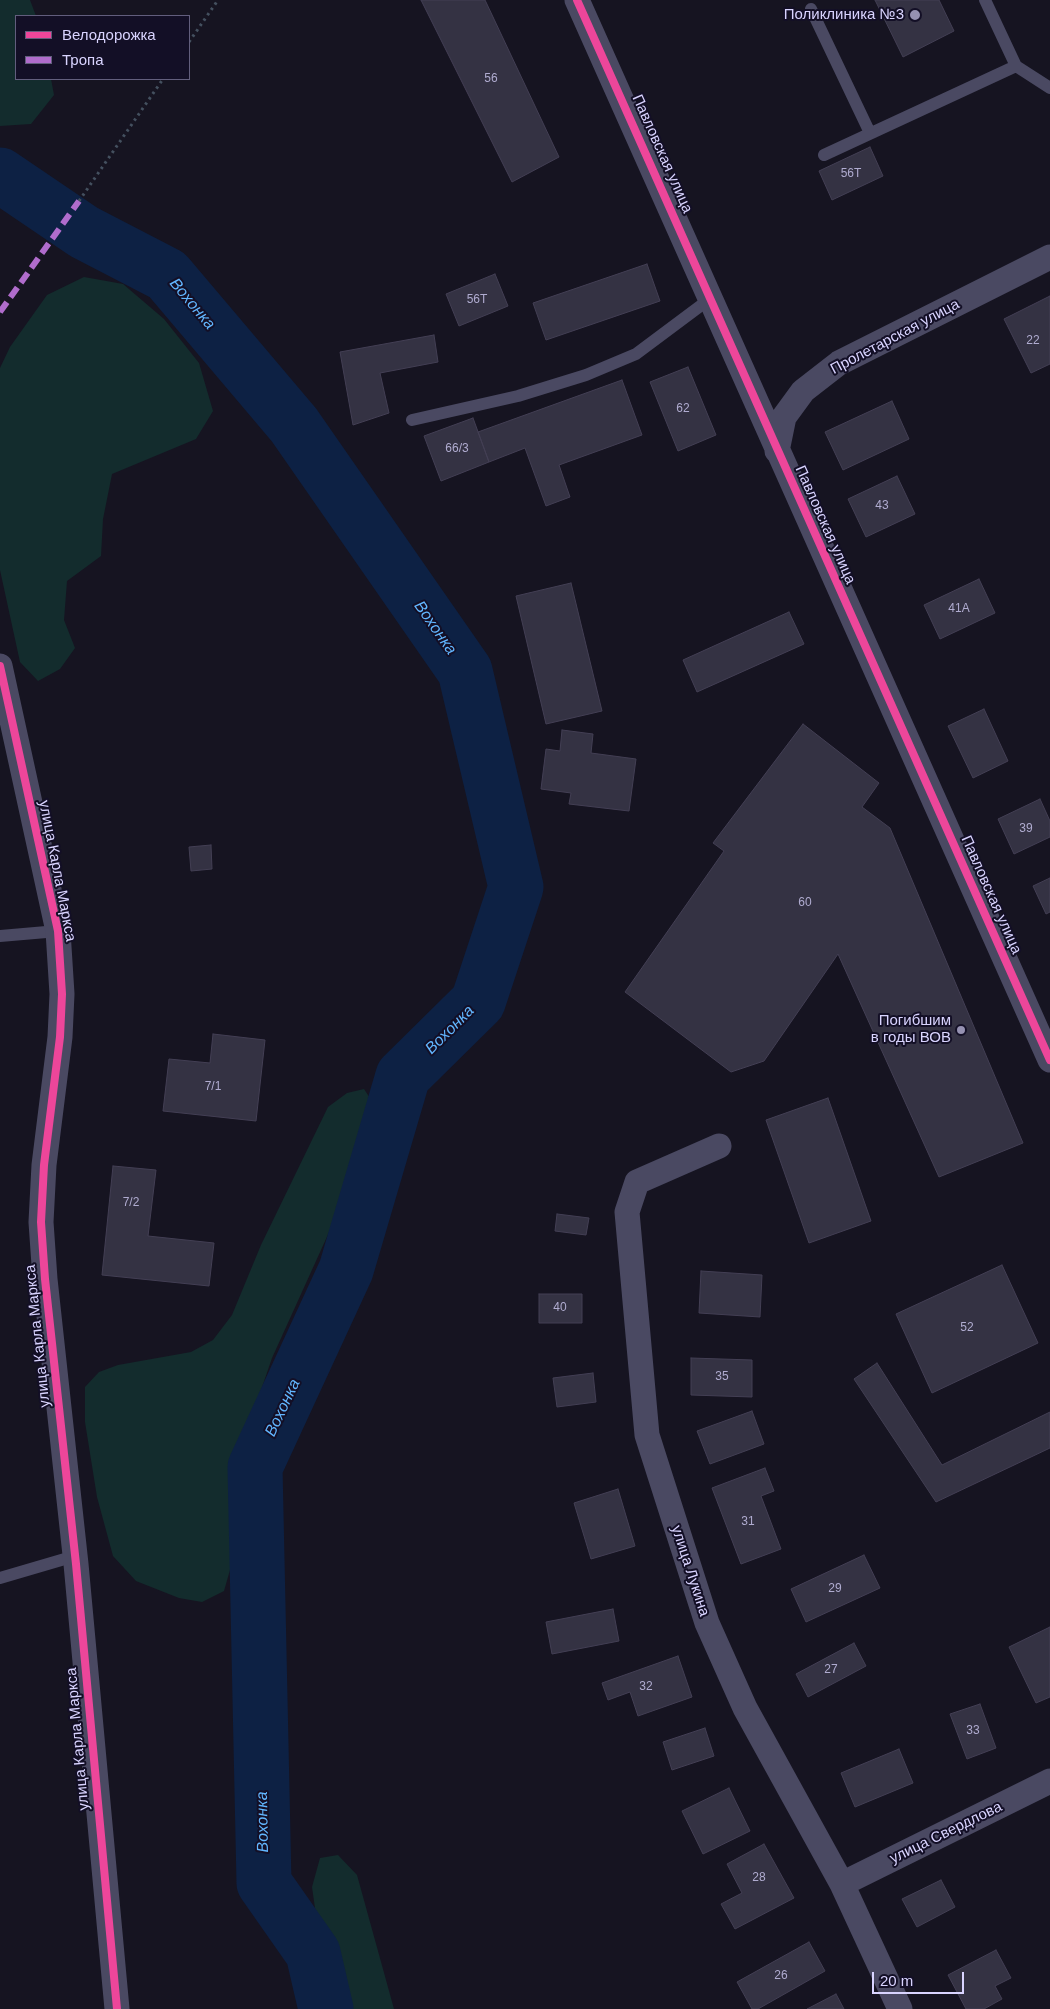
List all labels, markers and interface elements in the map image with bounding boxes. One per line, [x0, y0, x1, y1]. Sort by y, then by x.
place label: Поликлиника №3 [784, 6, 904, 24]
marker: Поликлиника №3 [908, 8, 922, 22]
legend [15, 15, 190, 80]
text: Велодорожка [62, 26, 156, 43]
text: Тропа [62, 51, 103, 68]
house number: 56 [484, 72, 498, 86]
street label: Павловская улица [628, 92, 696, 216]
house number: 56Т [841, 167, 861, 181]
water label: Вохонка [165, 274, 219, 334]
house number: 56Т [467, 293, 487, 307]
street label: Пролетарская улица [827, 295, 963, 379]
house number: 22 [1026, 334, 1040, 348]
house number: 62 [676, 402, 690, 416]
house number: 66/3 [445, 442, 469, 456]
street label: Павловская улица [791, 463, 859, 587]
house number: 43 [875, 499, 889, 513]
water label: Вохонка [410, 597, 460, 659]
house number: 41А [948, 602, 970, 616]
street label: улица Карла Маркса [34, 799, 80, 943]
house number: 39 [1019, 822, 1033, 836]
street label: Павловская улица [957, 833, 1025, 957]
house number: 60 [798, 896, 812, 910]
water label: Вохонка [422, 1002, 478, 1058]
place label: Погибшим в годы ВОВ [871, 1012, 951, 1047]
marker: Погибшим в годы ВОВ [955, 1024, 967, 1036]
house number: 7/1 [205, 1080, 221, 1094]
house number: 7/2 [123, 1196, 139, 1210]
street label: улица Карла Маркса [22, 1264, 54, 1408]
house number: 40 [553, 1301, 567, 1315]
house number: 52 [960, 1321, 974, 1335]
house number: 35 [715, 1370, 729, 1384]
water label: Вохонка [261, 1376, 305, 1440]
house number: 31 [741, 1515, 755, 1529]
street label: улица Лукина [667, 1523, 713, 1619]
house number: 29 [828, 1582, 842, 1596]
house number: 27 [824, 1663, 838, 1677]
street label: улица Карла Маркса [63, 1667, 93, 1811]
house number: 32 [639, 1680, 653, 1694]
house number: 33 [966, 1724, 980, 1738]
water label: Вохонка [253, 1791, 273, 1853]
street label: улица Свердлова [887, 1798, 1005, 1868]
house number: 28 [752, 1871, 766, 1885]
scale bar [875, 1962, 968, 1994]
house number: 26 [774, 1969, 788, 1983]
text: 20 m [880, 1972, 913, 1989]

